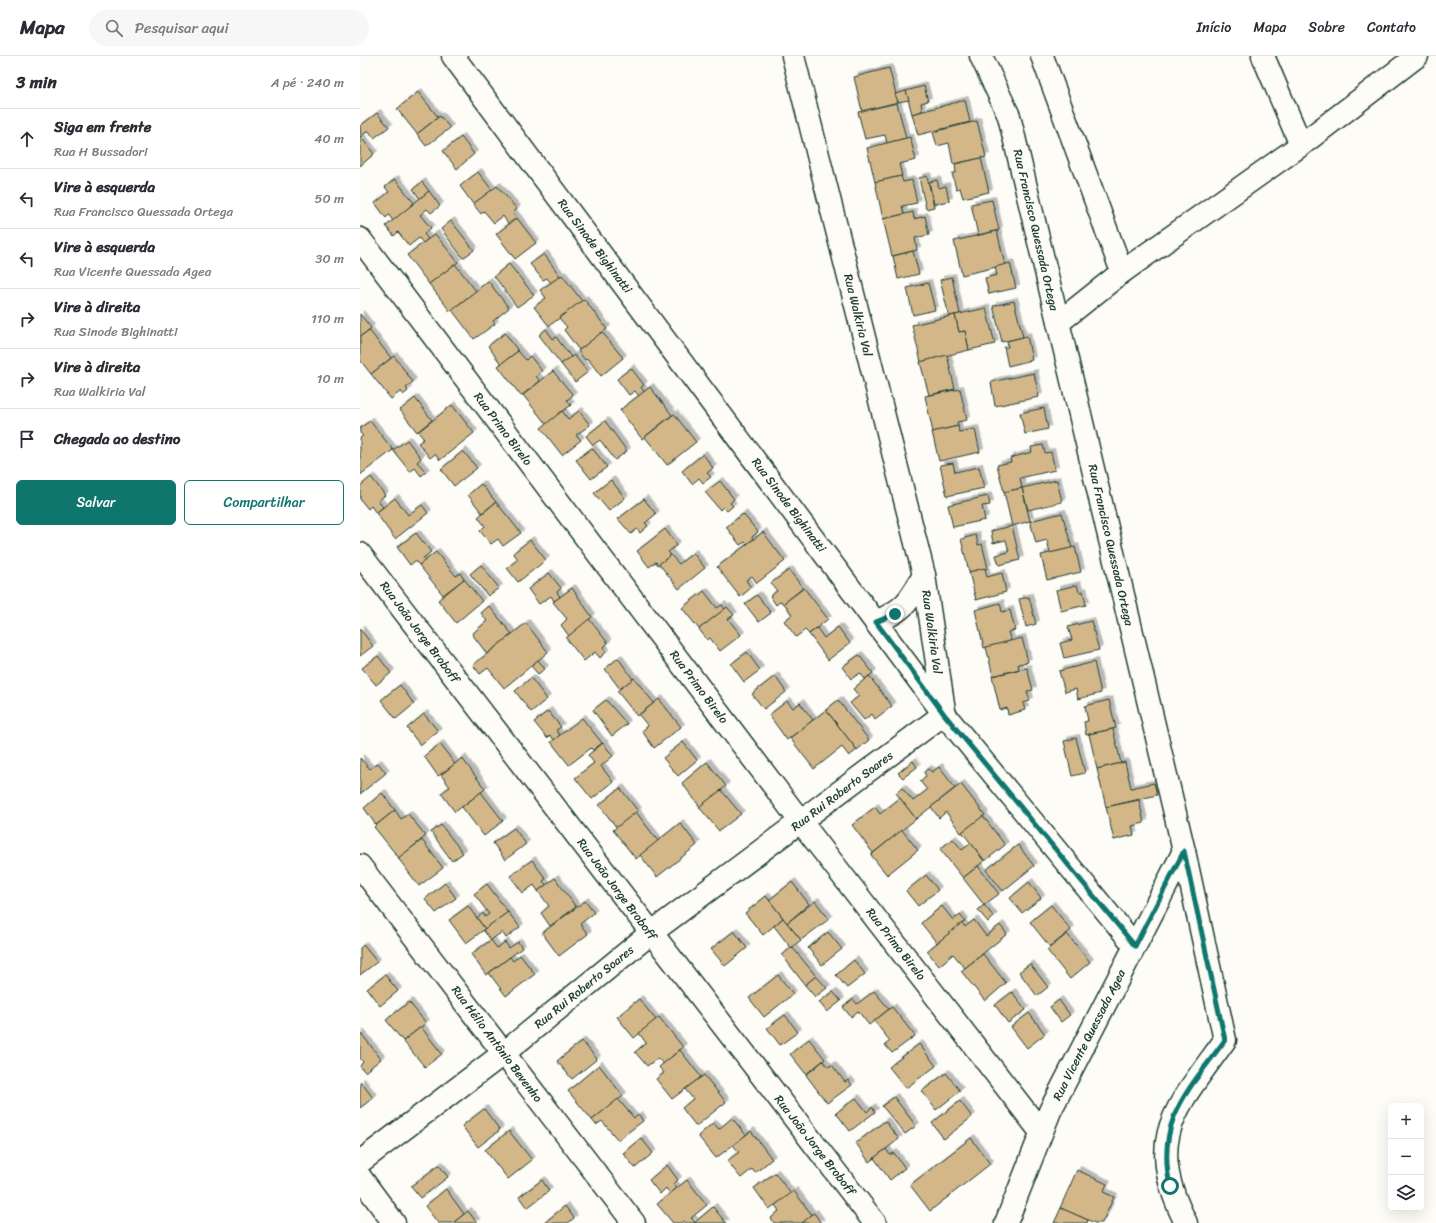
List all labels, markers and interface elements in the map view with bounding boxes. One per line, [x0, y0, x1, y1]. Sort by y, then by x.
search box [89, 10, 369, 46]
text: Mapa [20, 11, 65, 44]
text: Pesquisar aqui [135, 15, 229, 41]
text: Início [1197, 15, 1231, 40]
text: Mapa [1253, 15, 1286, 40]
text: Sobre [1308, 15, 1345, 40]
text: Contato [1367, 15, 1416, 40]
icon: search [103, 17, 125, 39]
text: 3 min [16, 67, 57, 97]
text: A pé · 240 m [271, 71, 344, 94]
text: Siga em frente [54, 114, 151, 140]
text: 40 m [314, 127, 344, 150]
icon: ahead [16, 128, 38, 150]
text: Rua H Bussadori [54, 140, 148, 163]
street label: Rua Francisco Quessada Ortega [1007, 147, 1066, 314]
text: Vire à esquerda [54, 174, 155, 200]
text: 50 m [314, 187, 344, 210]
icon: left [16, 188, 38, 210]
street label: Rua Sinode Bighinatti [552, 194, 639, 299]
text: Rua Francisco Quessada Ortega [54, 200, 233, 223]
text: Vire à esquerda [54, 234, 155, 260]
text: 30 m [315, 247, 344, 270]
icon: left [16, 248, 38, 270]
text: Rua Vicente Quessada Agea [54, 260, 211, 283]
street label: Rua Walkiria Val [837, 271, 879, 359]
text: Vire à direita [54, 294, 140, 320]
text: 110 m [311, 307, 344, 330]
icon: right [16, 308, 38, 330]
text: Rua Sinode Bighinatti [54, 320, 178, 343]
text: Vire à direita [54, 354, 140, 380]
text: 10 m [317, 367, 344, 390]
icon: right [16, 368, 38, 390]
text: Rua Walkiria Val [54, 380, 146, 403]
street label: Rua Primo Birelo [468, 387, 538, 471]
text: Chegada ao destino [54, 426, 180, 452]
icon: arrive [16, 428, 38, 450]
street label: Rua Sinode Bighinatti [746, 453, 833, 558]
street label: Rua Francisco Quessada Ortega [1082, 462, 1141, 629]
button: Salvar [16, 480, 176, 525]
button: Compartilhar [184, 480, 344, 525]
street label: Rua João Jorge Broboff [374, 576, 467, 690]
street label: Rua Walkiria Val [915, 589, 949, 676]
route end [886, 605, 904, 623]
street label: Rua Primo Birelo [664, 645, 734, 729]
street label: Rua Rui Roberto Soares [786, 745, 898, 837]
street label: Rua João Jorge Broboff [571, 833, 664, 947]
street label: Rua Primo Birelo [860, 903, 932, 985]
street label: Rua Rui Roberto Soares [529, 939, 639, 1035]
street label: Rua Vicente Quessada Agea [1046, 965, 1132, 1105]
street label: Rua Hélio Antônio Bevenho [446, 981, 548, 1107]
street label: Rua João Jorge Broboff [768, 1090, 863, 1202]
map controls [1388, 1103, 1424, 1211]
button: + [1388, 1103, 1424, 1139]
button: − [1388, 1139, 1424, 1175]
button: layers [1388, 1175, 1424, 1211]
route start [1161, 1177, 1179, 1195]

